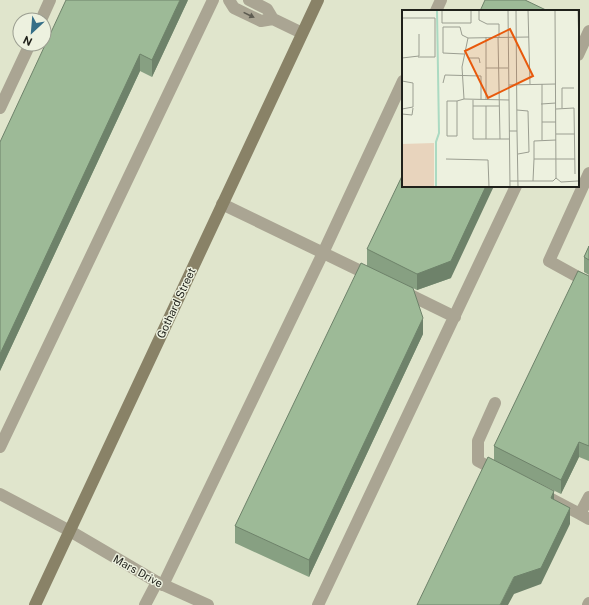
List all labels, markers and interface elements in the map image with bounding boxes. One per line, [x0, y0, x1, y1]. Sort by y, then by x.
inset map [402, 10, 579, 187]
north arrow [12, 12, 52, 52]
one-way arrow [243, 12, 255, 18]
text: N [21, 34, 34, 48]
street label: Gothard Street [154, 266, 198, 340]
street label: Mars Drive [111, 553, 165, 589]

